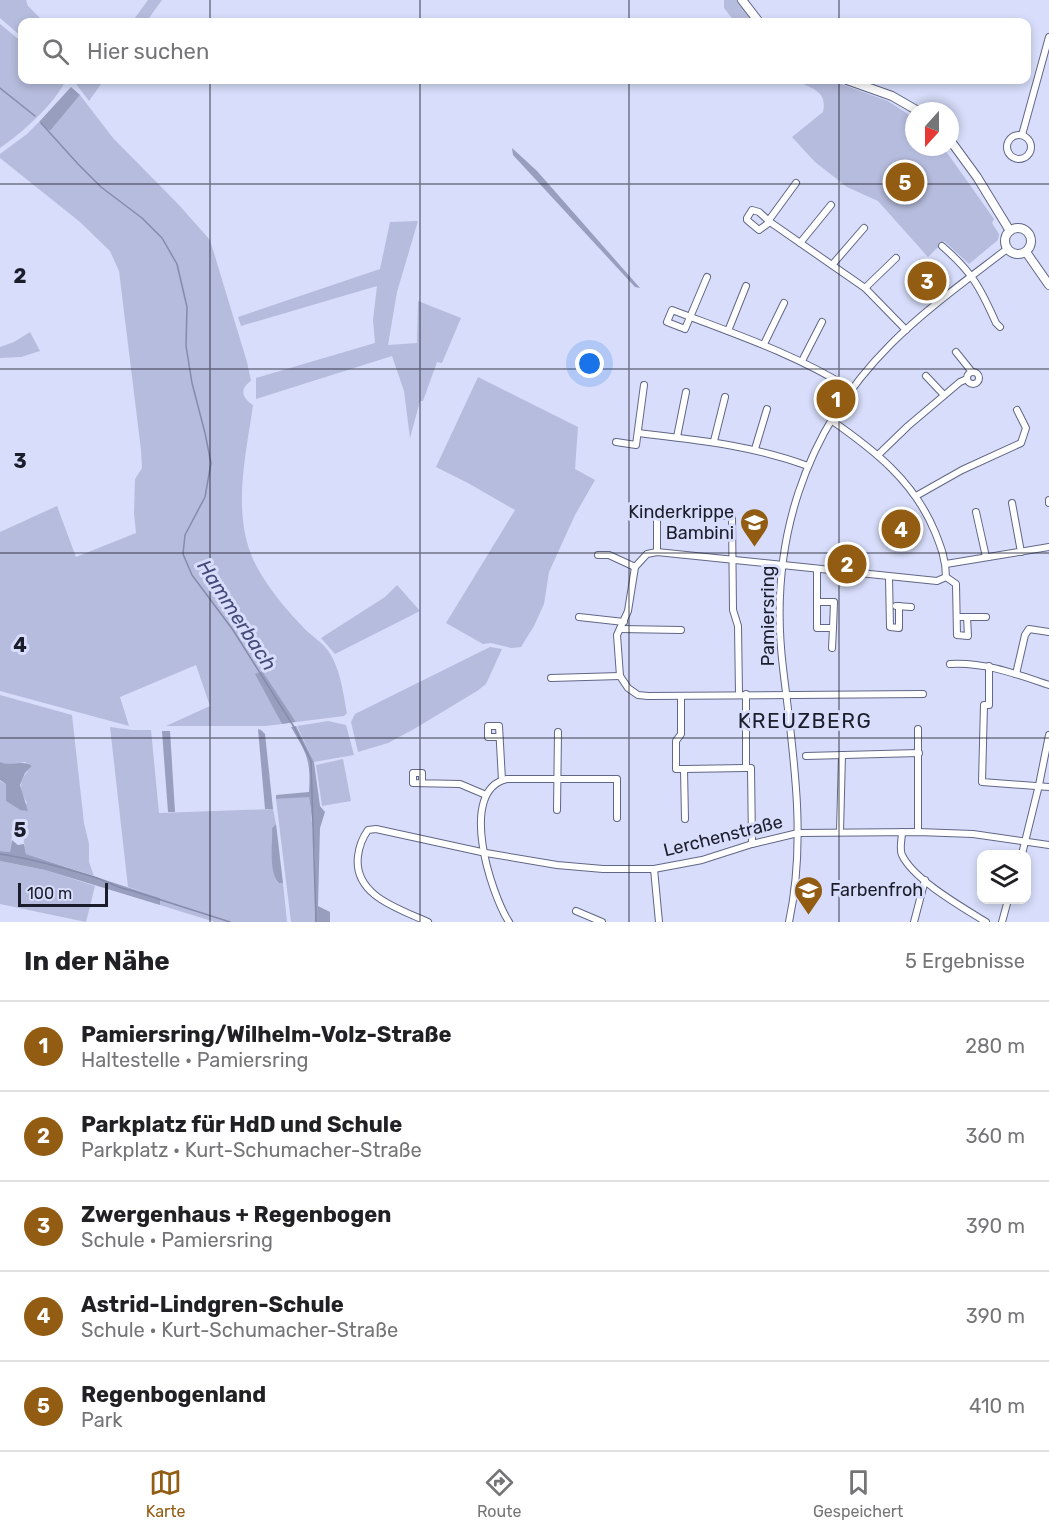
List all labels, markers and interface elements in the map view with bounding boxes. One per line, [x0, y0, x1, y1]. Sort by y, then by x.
search box [18, 18, 1031, 84]
icon: search [39, 35, 72, 68]
text: Hier suchen [87, 38, 209, 65]
north arrow [905, 102, 959, 156]
pin: 5 [886, 160, 924, 204]
pin: 3 [908, 258, 946, 304]
text: 2 [14, 264, 27, 288]
your location [575, 349, 604, 378]
pin: 1 [816, 376, 856, 422]
text: 3 [13, 449, 27, 473]
place label: Kinderkrippe Bambini [628, 501, 734, 544]
school or university icon: Kinderkrippe Bambini [739, 506, 771, 548]
pin: 4 [882, 506, 920, 552]
pin: 2 [828, 542, 866, 586]
water label: Hammerbach [192, 555, 282, 675]
street label: Pamiersring [757, 566, 779, 666]
text: 4 [13, 633, 27, 657]
district label: KREUZBERG [738, 708, 872, 733]
street label: Lerchenstraße [661, 811, 785, 861]
text: 5 [14, 818, 27, 842]
map controls [977, 850, 1031, 904]
button: layers [977, 850, 1031, 904]
school or university icon: Farbenfroh [793, 874, 825, 916]
place label: Farbenfroh [830, 879, 923, 901]
scale bar [18, 880, 108, 908]
text: 100 m [27, 884, 72, 903]
text: In der Nähe [24, 946, 170, 977]
text: 5 Ergebnisse [905, 949, 1025, 973]
text: Pamiersring/Wilhelm-Volz-Straße [81, 1021, 452, 1048]
text: 1 [39, 1034, 48, 1058]
text: 280 m [965, 1034, 1025, 1058]
text: Haltestelle · Pamiersring [81, 1048, 309, 1072]
text: Parkplatz für HdD und Schule [81, 1111, 402, 1138]
text: 2 [37, 1124, 50, 1148]
text: 360 m [966, 1124, 1025, 1148]
text: Parkplatz · Kurt-Schumacher-Straße [81, 1138, 422, 1162]
text: Zwergenhaus + Regenbogen [81, 1201, 391, 1228]
text: 3 [37, 1214, 50, 1238]
text: 390 m [966, 1214, 1025, 1238]
text: Schule · Pamiersring [81, 1228, 273, 1252]
text: Astrid-Lindgren-Schule [81, 1291, 344, 1318]
text: 4 [37, 1304, 50, 1328]
text: 390 m [966, 1304, 1025, 1328]
text: Schule · Kurt-Schumacher-Straße [81, 1318, 398, 1342]
text: Regenbogenland [81, 1381, 266, 1408]
text: 5 [37, 1394, 50, 1418]
text: 410 m [969, 1394, 1025, 1418]
text: Park [81, 1408, 123, 1432]
tab: Karte [146, 1466, 185, 1521]
tab: Route [477, 1466, 521, 1521]
tab: Gespeichert [813, 1466, 903, 1521]

